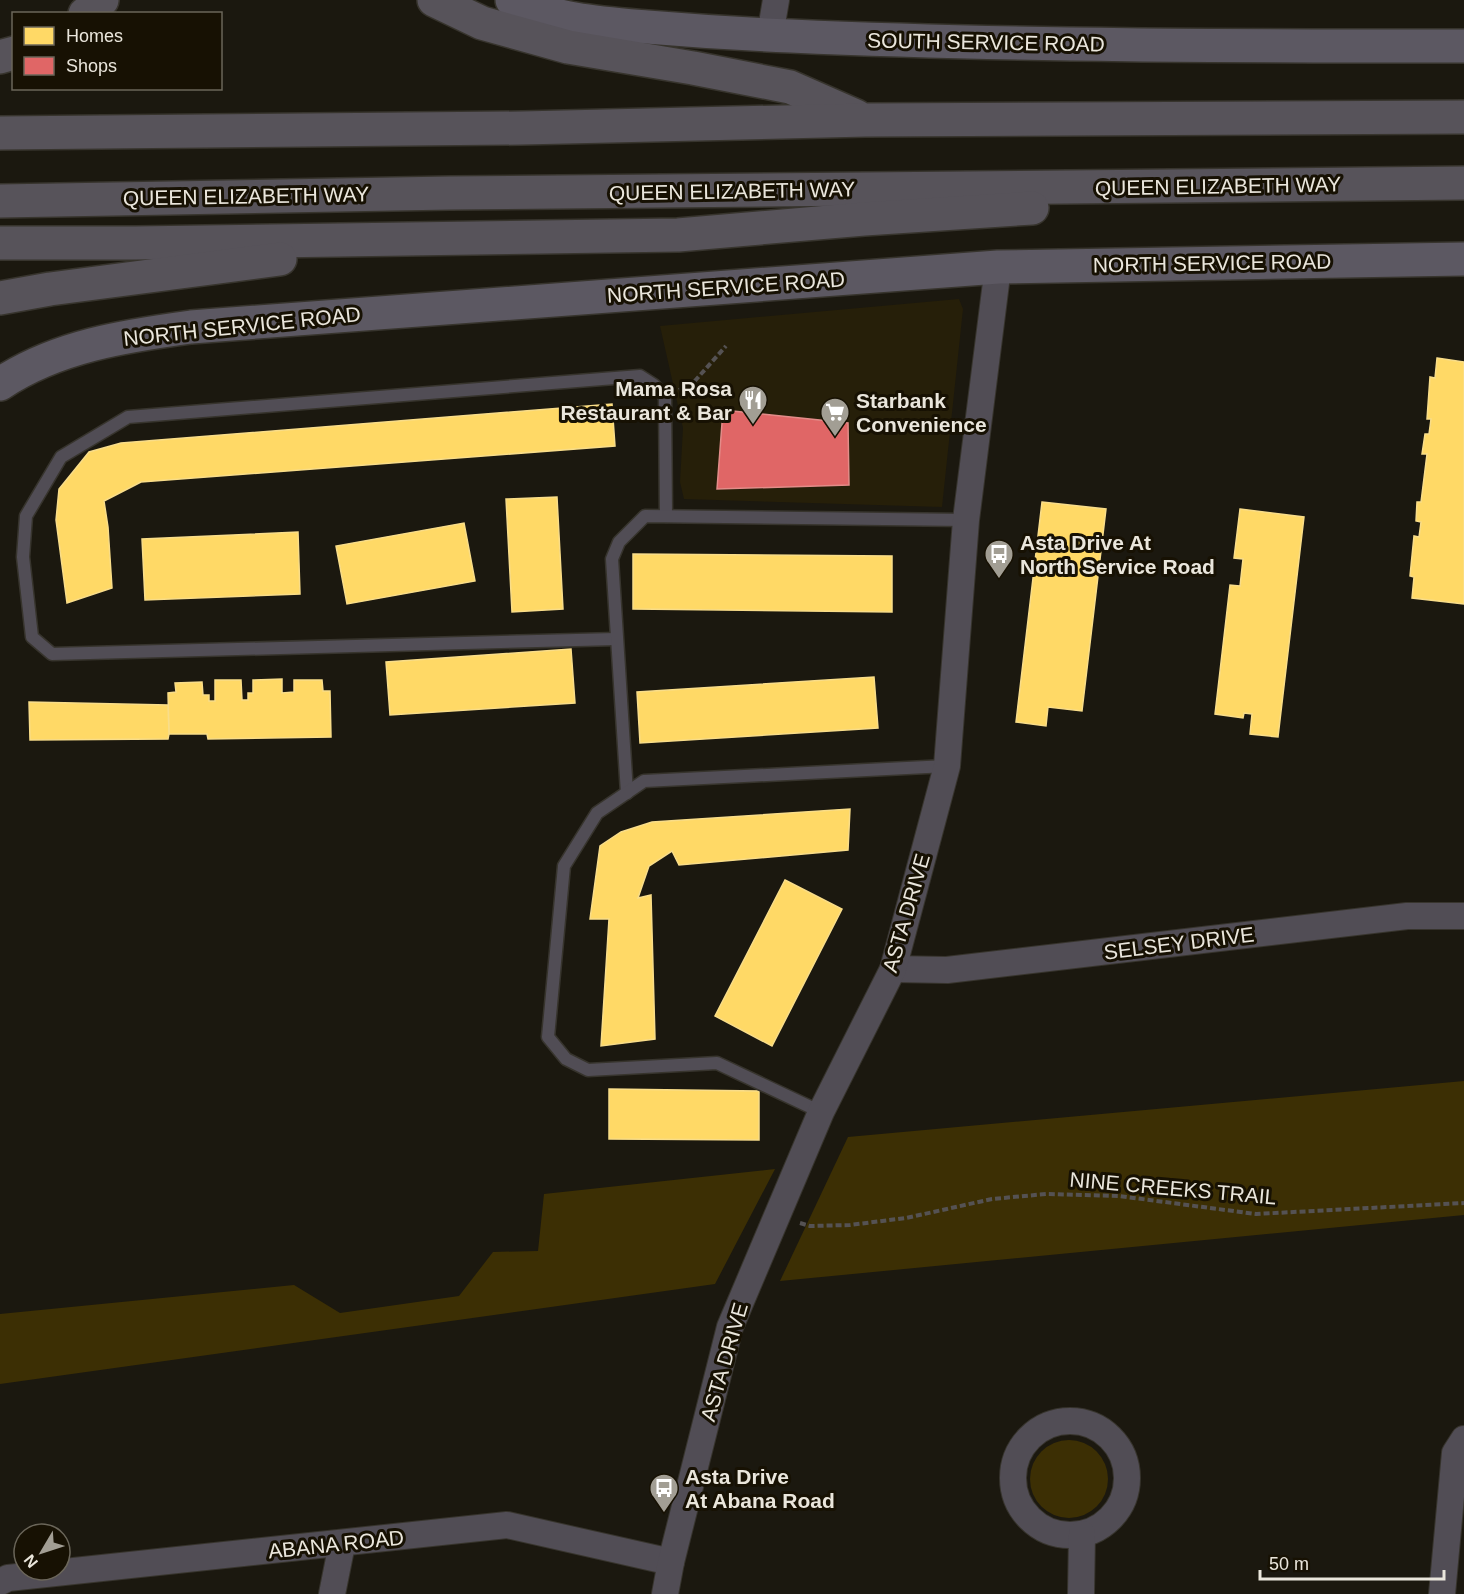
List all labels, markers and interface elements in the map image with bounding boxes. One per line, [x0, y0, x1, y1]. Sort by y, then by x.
legend [12, 12, 222, 90]
text: Homes [66, 26, 123, 46]
street label: SOUTH SERVICE ROAD [867, 28, 1105, 56]
text: Shops [66, 56, 117, 76]
street label: QUEEN ELIZABETH WAY [1095, 172, 1341, 200]
street label: QUEEN ELIZABETH WAY [609, 177, 855, 205]
street label: QUEEN ELIZABETH WAY [123, 182, 369, 210]
street label: NORTH SERVICE ROAD [1093, 249, 1331, 277]
street label: NORTH SERVICE ROAD [606, 267, 846, 307]
street label: NORTH SERVICE ROAD [122, 302, 362, 350]
place label: Mama Rosa Restaurant & Bar [560, 377, 732, 424]
restaurant icon: Mama Rosa Restaurant & Bar [737, 384, 769, 426]
place label: Starbank Convenience [856, 389, 987, 436]
supermarket icon: Starbank Convenience [819, 396, 851, 438]
place label: Asta Drive At North Service Road [1020, 531, 1215, 578]
bus stop icon: Asta Drive At North Service Road [983, 538, 1015, 580]
street label: ASTA DRIVE [878, 851, 934, 975]
street label: SELSEY DRIVE [1102, 922, 1256, 964]
street label: NINE CREEKS TRAIL [1069, 1168, 1277, 1208]
street label: ASTA DRIVE [696, 1300, 752, 1424]
place label: Asta Drive At Abana Road [685, 1465, 835, 1512]
bus stop icon: Asta Drive At Abana Road [648, 1472, 680, 1514]
north arrow [12, 1522, 72, 1582]
street label: ABANA ROAD [267, 1525, 405, 1563]
scale bar [1260, 1543, 1444, 1581]
text: N [20, 1551, 41, 1571]
text: 50 m [1269, 1554, 1309, 1574]

